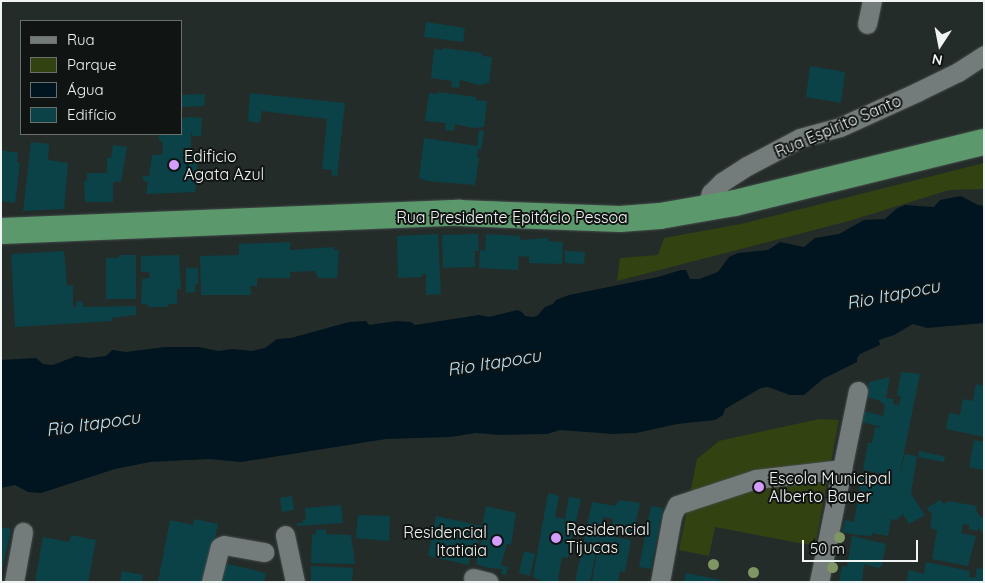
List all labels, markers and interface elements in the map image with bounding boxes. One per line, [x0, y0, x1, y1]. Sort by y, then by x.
legend [20, 20, 182, 135]
north arrow [915, 20, 965, 70]
text: Rua [67, 30, 95, 49]
text: N [930, 50, 944, 70]
text: Parque [67, 55, 117, 74]
text: Água [67, 80, 104, 99]
street label: Rua Espirito Santo [772, 91, 904, 161]
text: Edifício [67, 105, 116, 124]
place label: Edificio Agata Azul [184, 146, 264, 184]
marker: Edificio Agata Azul [168, 159, 180, 171]
street label: Rua Presidente Epitácio Pessoa [396, 207, 628, 227]
water label: Rio Itapocu [845, 275, 941, 315]
water label: Rio Itapocu [446, 345, 542, 381]
water label: Rio Itapocu [45, 407, 141, 441]
place label: Escola Municipal Alberto Bauer [769, 468, 891, 506]
marker: Escola Municipal Alberto Bauer [753, 481, 765, 493]
place label: Residencial Tijucas [566, 519, 650, 557]
place label: Residencial Itatiaia [403, 522, 487, 560]
scale bar [805, 530, 921, 562]
marker: Residencial Tijucas [550, 532, 562, 544]
marker: Residencial Itatiaia [491, 535, 503, 547]
text: 50 m [810, 539, 845, 558]

